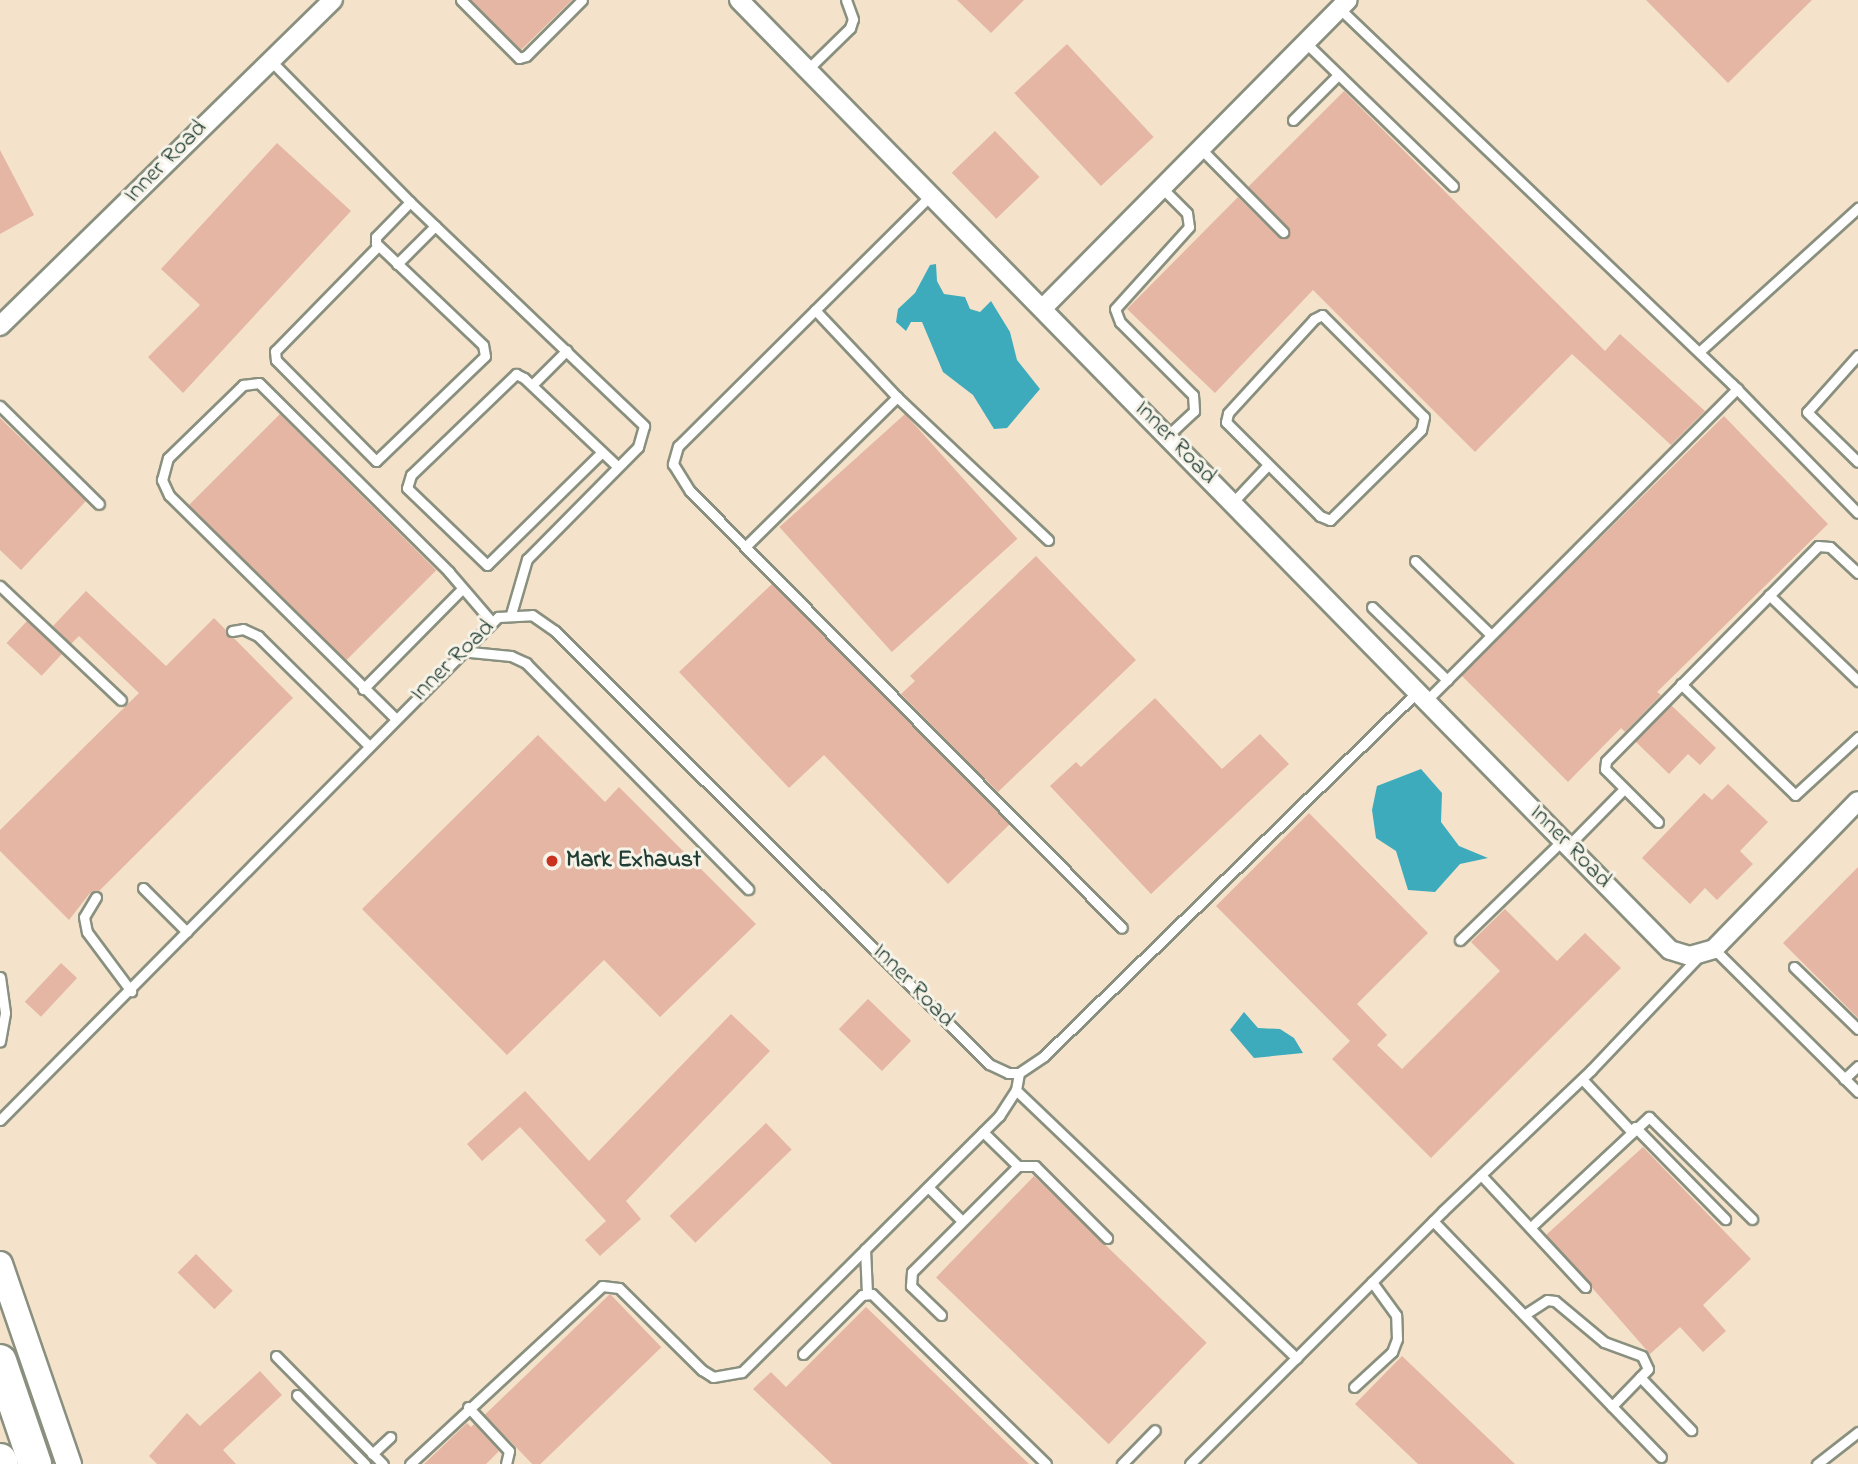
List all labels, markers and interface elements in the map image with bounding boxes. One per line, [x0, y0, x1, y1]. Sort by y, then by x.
street label: Inner Road [118, 114, 214, 210]
street label: Inner Road [1128, 395, 1222, 491]
street label: Inner Road [405, 614, 501, 708]
street label: Inner Road [1523, 799, 1617, 895]
place label: Mark Exhaust [566, 847, 701, 875]
marker: Mark Exhaust [544, 853, 560, 869]
street label: Inner Road [866, 938, 960, 1034]

